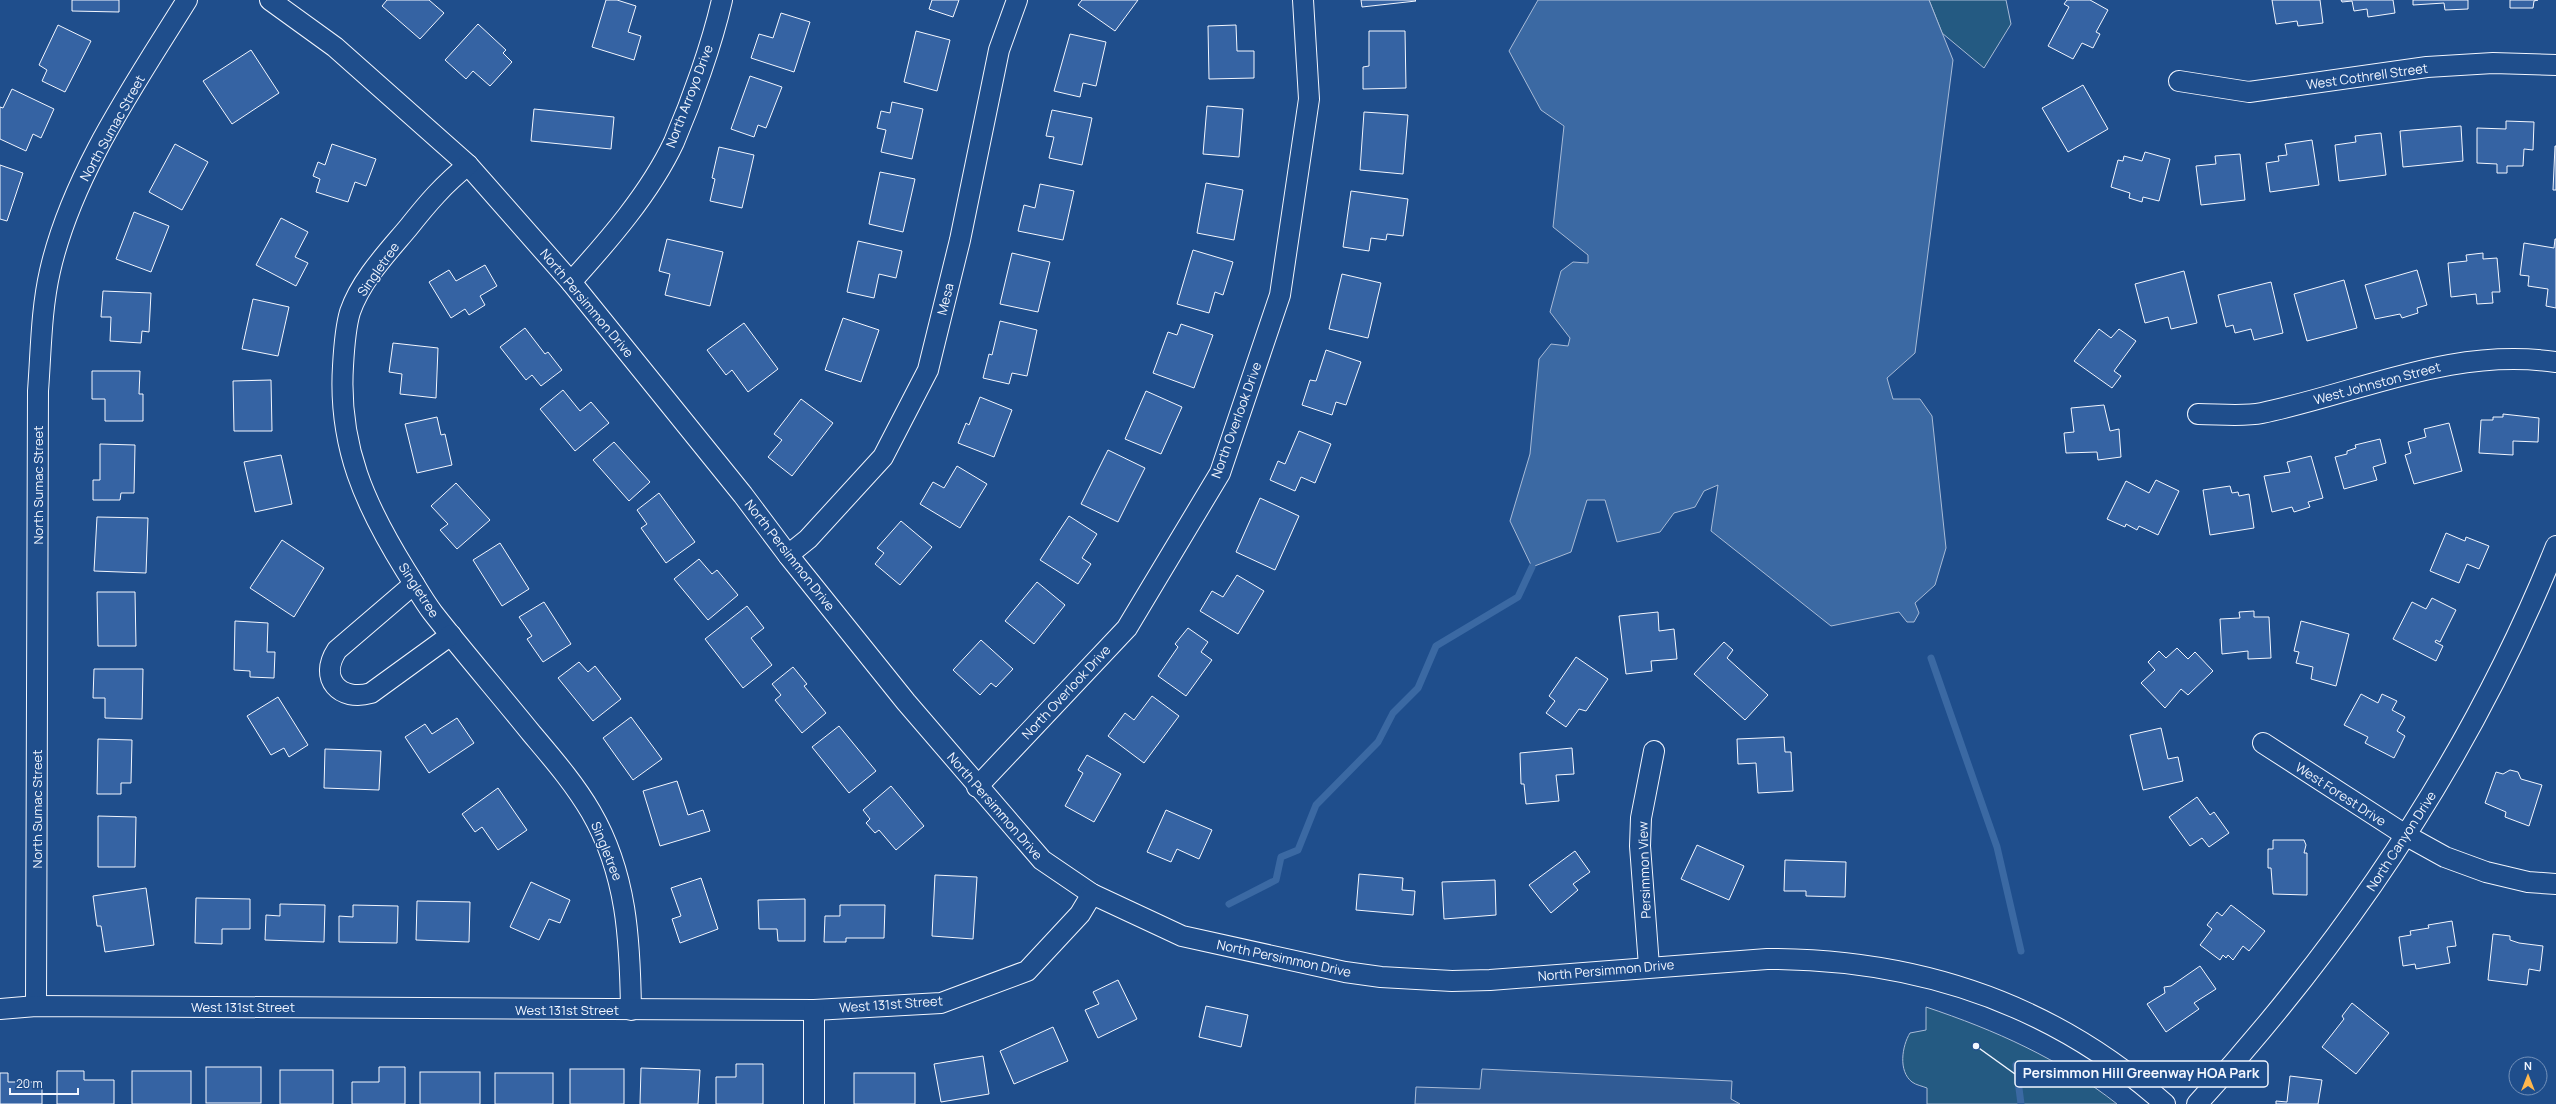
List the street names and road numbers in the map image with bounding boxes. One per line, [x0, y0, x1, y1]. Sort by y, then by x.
street label: North Arroyo Drive [661, 42, 717, 150]
street label: West Cothrell Street [2305, 59, 2429, 93]
street label: North Sumac Street [75, 72, 149, 184]
street label: Singletree [353, 238, 403, 300]
street label: North Persimmon Drive [536, 245, 638, 362]
street label: Mesa [932, 281, 958, 317]
street label: West Johnston Street [2312, 357, 2442, 409]
street label: North Overlook Drive [1207, 359, 1266, 481]
street label: North Sumac Street [29, 426, 47, 544]
street label: North Persimmon Drive [741, 496, 839, 615]
street label: Singletree [395, 559, 444, 621]
street label: North Overlook Drive [1018, 641, 1115, 743]
street label: North Persimmon Drive [943, 748, 1047, 864]
street label: North Sumac Street [28, 750, 46, 868]
street label: West Forest Drive [2292, 758, 2390, 830]
street label: North Canyon Drive [2362, 787, 2440, 894]
street label: Singletree [587, 819, 627, 884]
street label: Persimmon View [1633, 821, 1655, 919]
street label: North Persimmon Drive [1215, 935, 1353, 981]
street label: North Persimmon Drive [1537, 955, 1675, 985]
street label: West 131st Street [839, 991, 943, 1017]
street label: West 131st Street [191, 998, 295, 1016]
street label: West 131st Street [515, 1001, 619, 1019]

